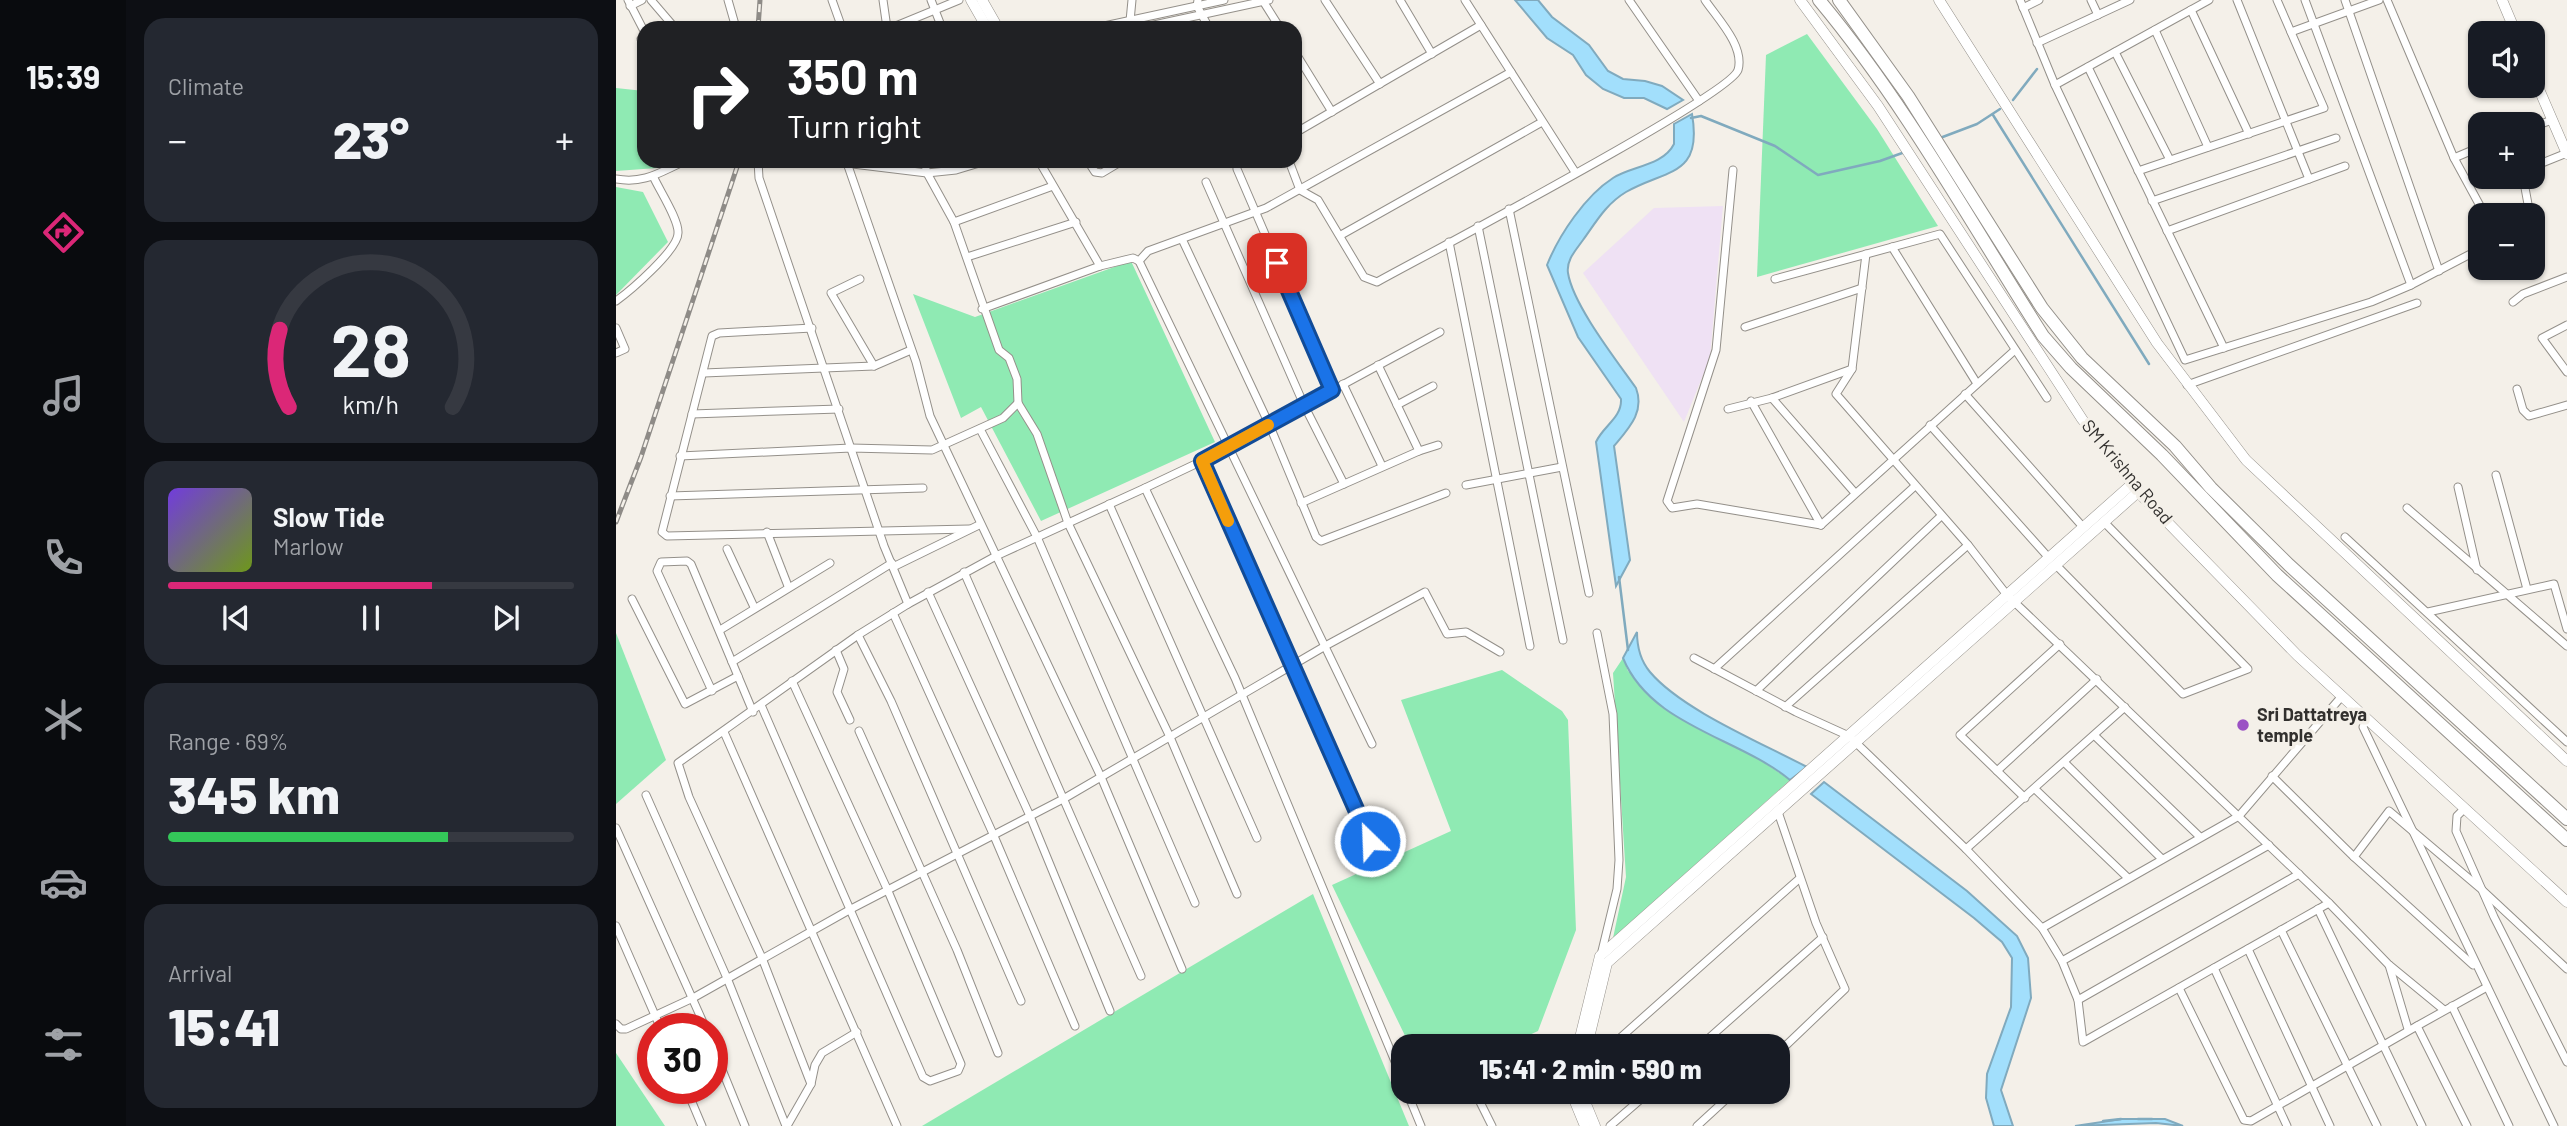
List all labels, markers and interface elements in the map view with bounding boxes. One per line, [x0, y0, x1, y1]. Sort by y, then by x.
map controls [2468, 21, 2545, 280]
button: sound [2468, 21, 2545, 98]
text: 350 m [787, 46, 919, 105]
icon: right [672, 49, 763, 140]
text: 15:39 [26, 57, 100, 95]
text: Climate [168, 72, 244, 100]
text: Turn right [787, 106, 922, 144]
text: 23° [333, 107, 409, 169]
button: + [2468, 112, 2545, 189]
text: − [168, 116, 187, 162]
text: + [555, 116, 574, 162]
button: − [2468, 203, 2545, 280]
icon: directions [39, 208, 88, 257]
pin [1247, 233, 1307, 293]
icon: arrive [1258, 244, 1296, 282]
text: 28 [331, 305, 411, 393]
icon: music [39, 371, 88, 420]
text: km/h [343, 389, 399, 419]
street label: SM Krishna Road [2078, 415, 2178, 528]
text: Slow Tide [273, 501, 385, 532]
text: Marlow [273, 532, 344, 560]
icon: phone [39, 533, 88, 582]
icon: previous [217, 599, 255, 637]
icon: pause [352, 599, 390, 637]
icon: next [487, 599, 525, 637]
icon: climate [39, 695, 88, 744]
place label: Sri Dattatreya temple [2257, 703, 2367, 746]
marker: Sri Dattatreya temple [2235, 717, 2251, 733]
text: Range · 69% [168, 727, 288, 755]
text: 345 km [168, 762, 340, 824]
position arrow [1333, 804, 1407, 878]
icon: car [39, 858, 88, 907]
text: Arrival [168, 959, 232, 987]
text: 15:41 [168, 994, 280, 1056]
speed limit sign: 30 [637, 1013, 728, 1104]
icon: filters [39, 1020, 88, 1069]
text: 15:41 · 2 min · 590 m [1479, 1053, 1702, 1084]

